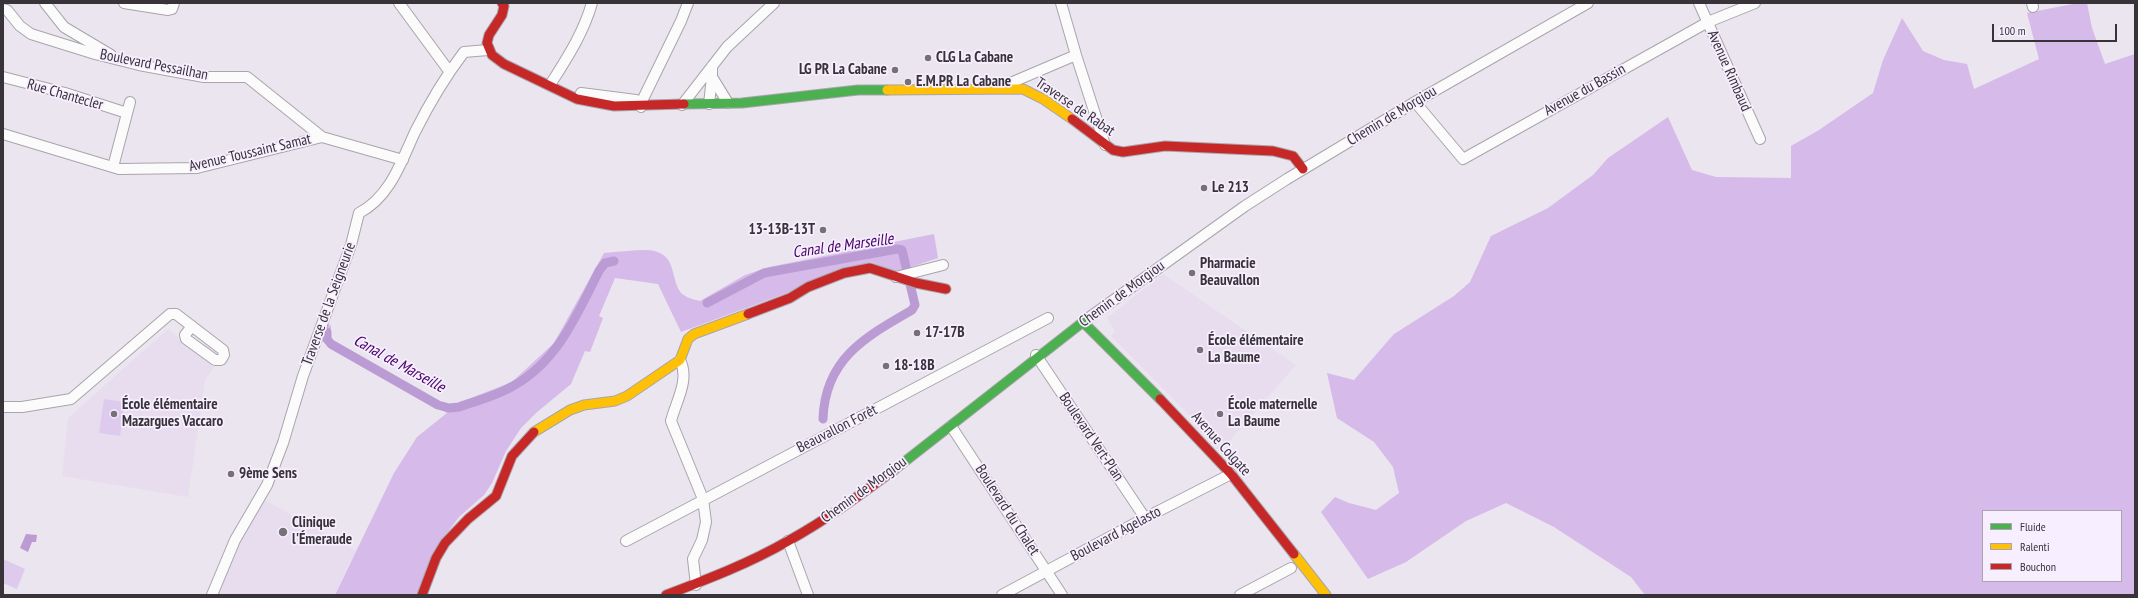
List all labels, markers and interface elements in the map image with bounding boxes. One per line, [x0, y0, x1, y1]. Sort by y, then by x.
scale bar [1994, 16, 2119, 42]
text: 100 m [1999, 23, 2026, 38]
street label: Avenue Rimbaud [1703, 28, 1755, 114]
street label: Boulevard Pessailhan [98, 46, 210, 84]
place label: CLG La Cabane [936, 49, 1013, 67]
marker: CLG La Cabane [923, 53, 933, 63]
street label: Avenue du Bassin [1541, 60, 1629, 120]
place label: LG PR La Cabane [799, 61, 887, 79]
marker: LG PR La Cabane [890, 65, 900, 75]
place label: E.M.PR La Cabane [916, 73, 1011, 91]
street label: Traverse de Rabat [1032, 74, 1118, 140]
street label: Rue Chantecler [25, 76, 105, 114]
marker: E.M.PR La Cabane [903, 77, 913, 87]
street label: Chemin de Morgiou [1344, 82, 1440, 150]
street label: Avenue Toussaint Samat [187, 130, 313, 176]
place label: Le 213 [1212, 179, 1249, 197]
marker: Le 213 [1199, 183, 1209, 193]
place label: 13-13B-13T [749, 221, 815, 239]
marker: 13-13B-13T [818, 225, 828, 235]
water label: Canal de Marseille [791, 229, 895, 263]
street label: Traverse de la Seigneurie [298, 240, 360, 368]
place label: Pharmacie Beauvallon [1200, 255, 1260, 290]
street label: Chemin de Morgiou [1076, 257, 1168, 331]
marker: Pharmacie Beauvallon [1187, 268, 1197, 278]
place label: 17-17B [925, 324, 965, 342]
marker: 17-17B [912, 328, 922, 338]
water label: Canal de Marseille [350, 331, 448, 397]
place label: École élémentaire La Baume [1208, 332, 1304, 367]
marker: École élémentaire La Baume [1195, 345, 1205, 355]
place label: 18-18B [894, 357, 934, 375]
marker: 18-18B [881, 361, 891, 371]
street label: Boulevard Vert-Plan [1055, 389, 1127, 485]
place label: École élémentaire Mazargues Vaccaro [122, 396, 223, 431]
place label: École maternelle La Baume [1228, 396, 1318, 431]
street label: Beauvallon Forêt [794, 401, 880, 457]
street label: Avenue Colgate [1187, 408, 1255, 480]
marker: École élémentaire Mazargues Vaccaro [109, 409, 119, 419]
marker: École maternelle La Baume [1215, 409, 1225, 419]
street label: Chemin de Morgiou [818, 453, 910, 527]
street label: Boulevard du Chalet [971, 461, 1043, 559]
place label: 9ème Sens [239, 465, 297, 483]
marker: 9ème Sens [226, 469, 236, 479]
street label: Boulevard Agelasto [1068, 503, 1164, 565]
legend [1982, 510, 2122, 582]
place label: Clinique l'Émeraude [292, 514, 352, 549]
text: Fluide [2020, 519, 2046, 534]
marker: Clinique l'Émeraude [277, 526, 289, 538]
text: Ralenti [2020, 539, 2049, 554]
text: Bouchon [2020, 559, 2056, 574]

